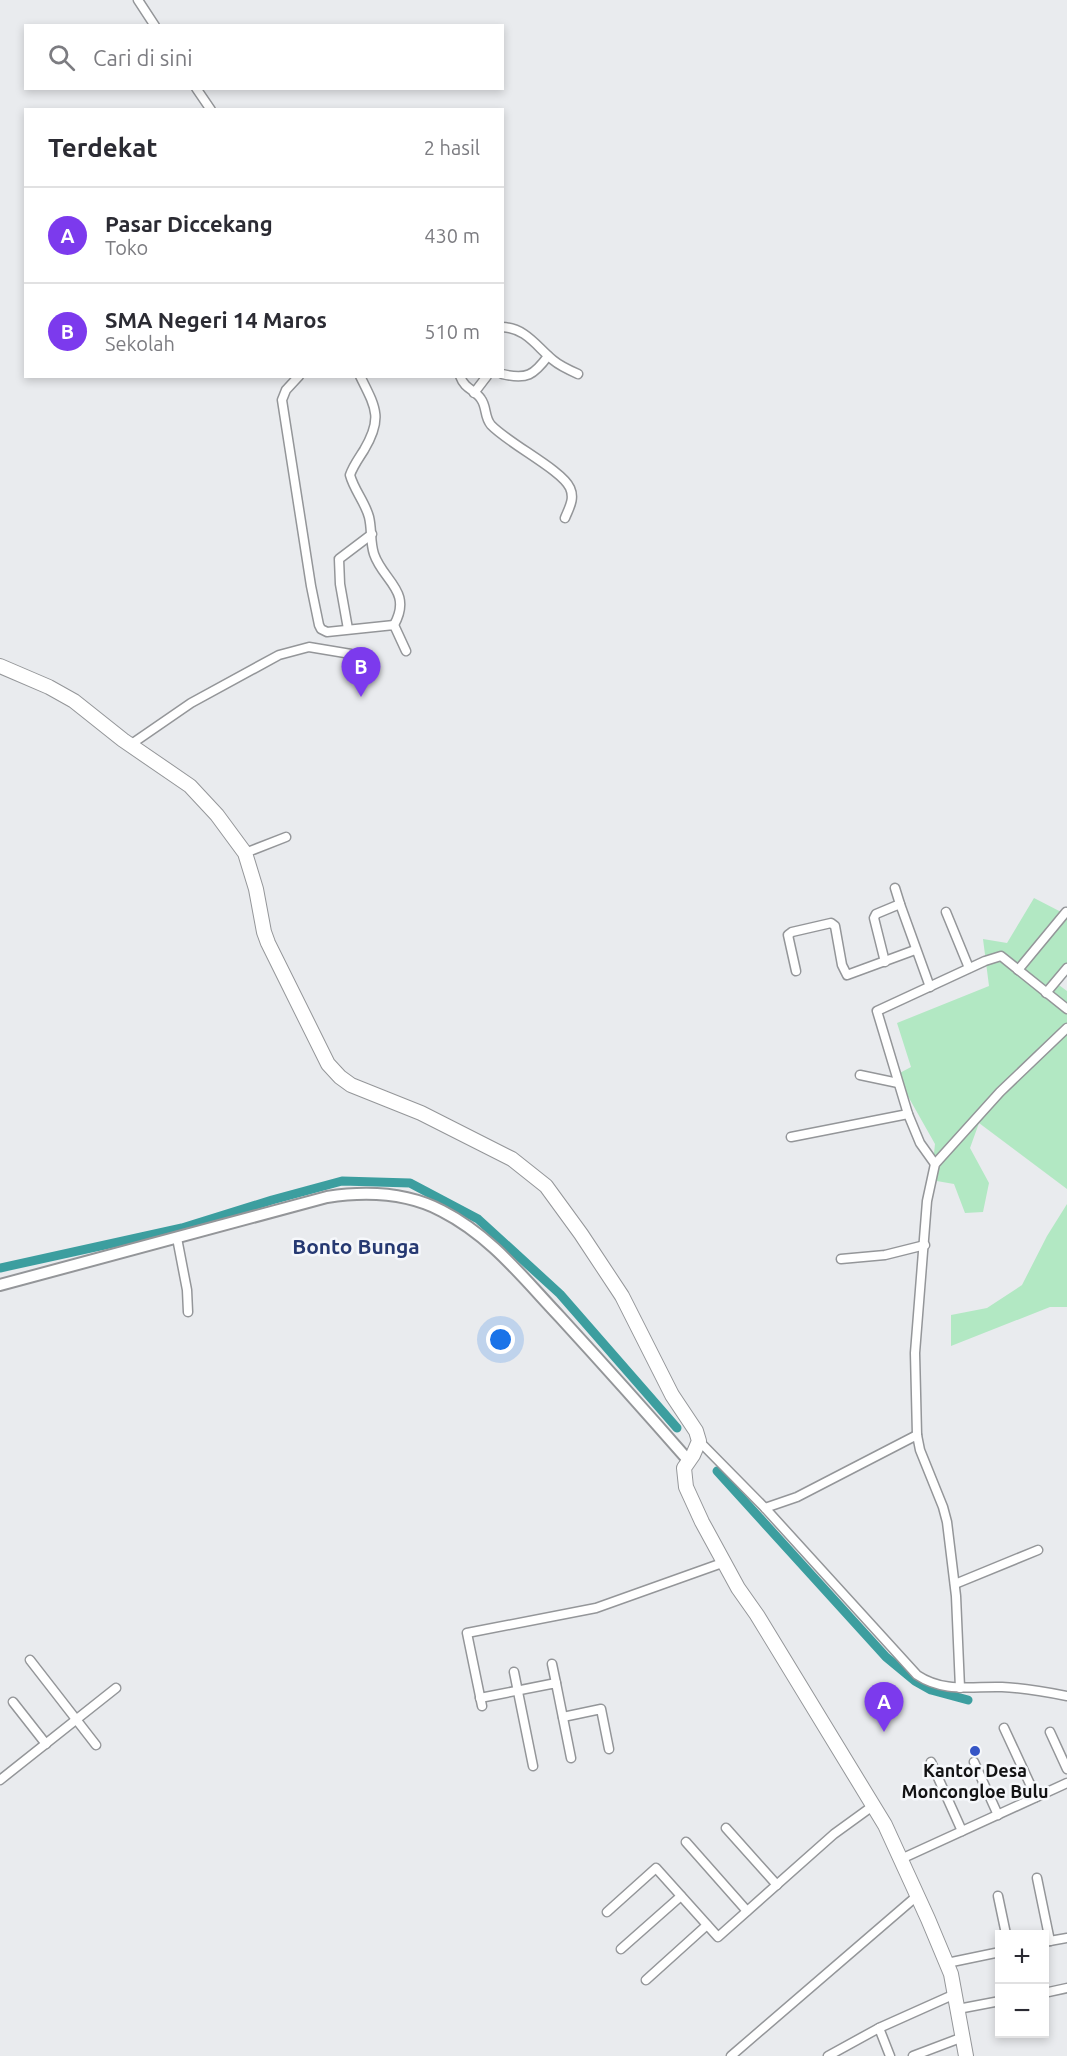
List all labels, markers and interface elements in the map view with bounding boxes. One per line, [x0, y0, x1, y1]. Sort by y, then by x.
search box [24, 24, 504, 90]
icon: search [45, 41, 78, 74]
text: Cari di sini [93, 45, 193, 70]
text: Terdekat [48, 133, 158, 162]
text: 2 hasil [424, 136, 480, 159]
text: Pasar Diccekang [105, 211, 273, 236]
text: A [60, 224, 75, 247]
text: 430 m [424, 224, 480, 247]
text: Toko [105, 236, 148, 259]
text: SMA Negeri 14 Maros [105, 307, 327, 332]
text: B [61, 320, 74, 343]
text: 510 m [424, 320, 480, 343]
text: Sekolah [105, 332, 175, 355]
pin: B [342, 648, 380, 697]
district label: Bonto Bunga [292, 1234, 420, 1258]
your location [486, 1325, 515, 1354]
pin: A [864, 1682, 904, 1732]
marker: Kantor Desa Moncongloe Bulu [968, 1744, 982, 1758]
place label: Kantor Desa Moncongloe Bulu [901, 1760, 1049, 1801]
map controls [995, 1930, 1049, 2038]
button: + [995, 1930, 1049, 1984]
button: − [995, 1984, 1049, 2038]

